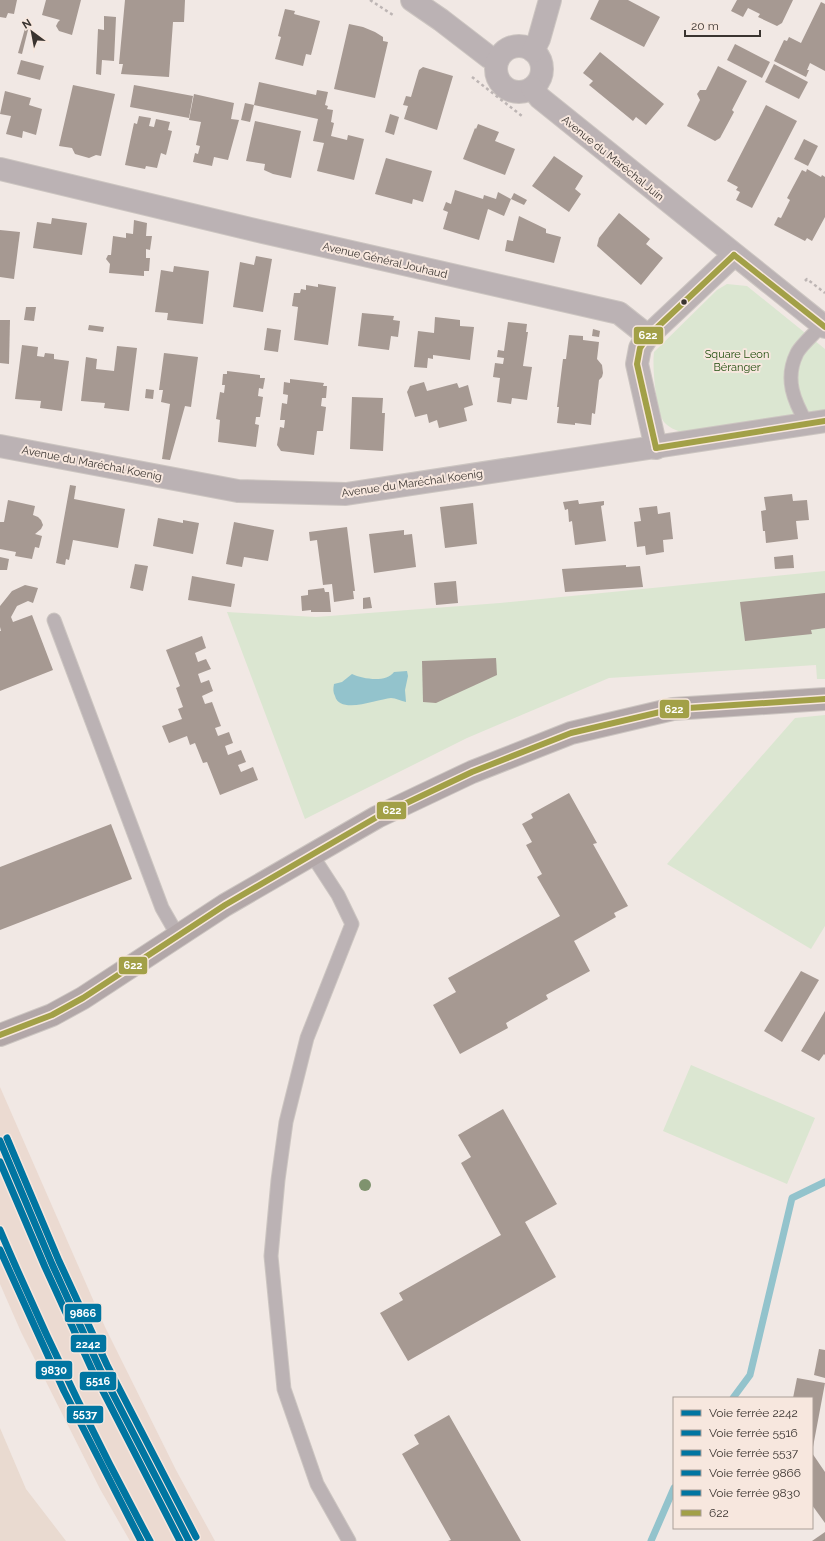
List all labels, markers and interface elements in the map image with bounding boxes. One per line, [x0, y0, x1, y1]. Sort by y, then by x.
north arrow [12, 12, 52, 52]
scale bar [685, 12, 760, 38]
text: N [20, 16, 34, 32]
text: 20 m [691, 19, 719, 33]
street label: Avenue du Maréchal Juin [559, 113, 666, 204]
street label: Avenue Général Jouhaud [321, 240, 449, 281]
unlabelled marker [679, 297, 689, 307]
line badge: 622 [633, 326, 664, 345]
text: 622 [638, 329, 658, 342]
park label: Square Leon Béranger [705, 348, 769, 374]
street label: Avenue du Maréchal Koenig [21, 444, 163, 483]
street label: Avenue du Maréchal Koenig [341, 467, 484, 500]
line badge: 622 [659, 699, 690, 719]
text: 622 [664, 703, 684, 716]
line badge: 622 [376, 801, 407, 820]
text: 622 [382, 804, 402, 817]
line badge: 622 [118, 956, 148, 975]
text: 622 [123, 959, 143, 972]
line badge: 9866 [64, 1303, 102, 1323]
text: 9866 [70, 1307, 97, 1320]
line badge: 2242 [70, 1334, 107, 1353]
text: 2242 [76, 1338, 100, 1351]
line badge: 9830 [35, 1360, 73, 1380]
text: 9830 [41, 1364, 67, 1377]
line badge: 5516 [79, 1371, 117, 1391]
text: 5516 [86, 1375, 110, 1388]
legend [673, 1397, 813, 1529]
line badge: 5537 [66, 1405, 104, 1424]
text: Voie ferrée 2242 [709, 1406, 798, 1420]
text: 5537 [73, 1408, 98, 1421]
text: Voie ferrée 5516 [709, 1426, 798, 1440]
text: Voie ferrée 5537 [709, 1446, 799, 1460]
text: Voie ferrée 9866 [709, 1466, 801, 1480]
text: Voie ferrée 9830 [709, 1486, 800, 1500]
text: 622 [709, 1506, 729, 1520]

